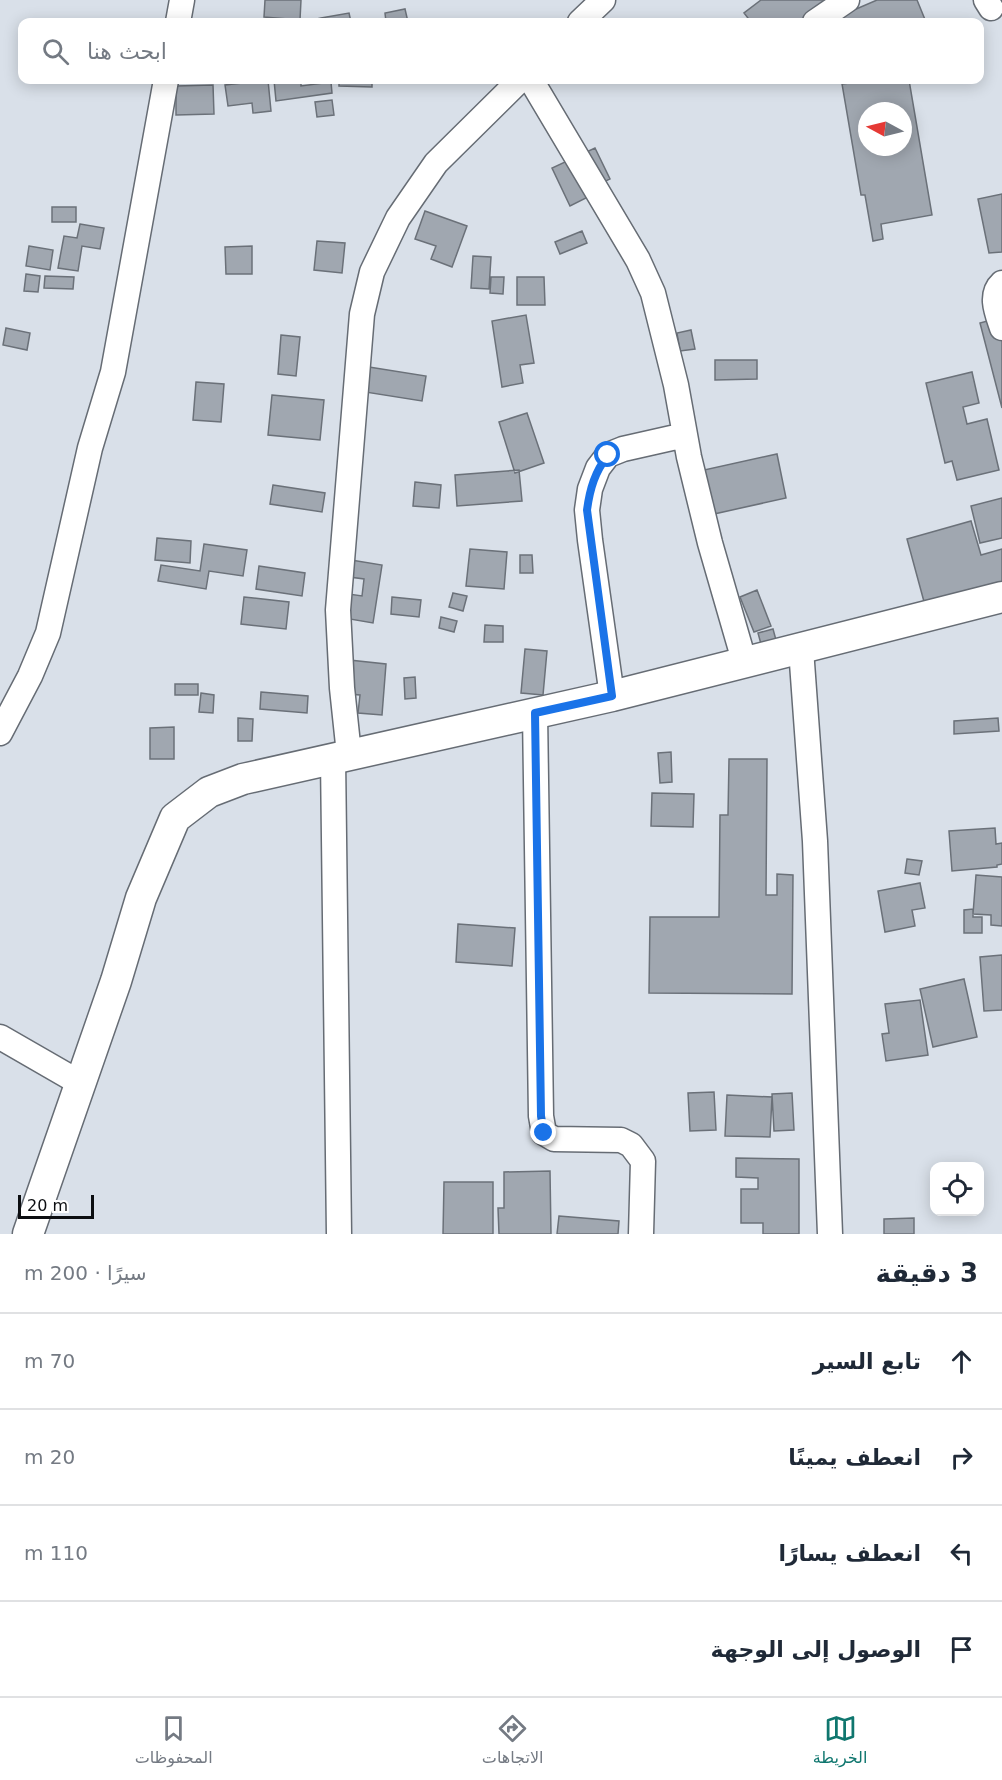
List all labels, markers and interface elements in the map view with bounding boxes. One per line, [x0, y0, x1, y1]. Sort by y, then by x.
search box [18, 18, 984, 84]
icon: search [39, 35, 72, 68]
text: ابحث هنا [87, 39, 167, 64]
north arrow [858, 102, 912, 156]
route start [594, 441, 620, 467]
route end [530, 1119, 556, 1145]
map controls [930, 1162, 984, 1216]
button: locate [930, 1162, 984, 1216]
scale bar [18, 1192, 94, 1220]
text: 20 m [27, 1196, 68, 1215]
text: 3 دقيقة [875, 1258, 978, 1288]
text: سيرًا · 200 m [24, 1261, 147, 1285]
icon: ahead [945, 1345, 978, 1378]
text: 70 m [24, 1349, 75, 1373]
text: تابع السير [813, 1349, 921, 1374]
icon: right [945, 1441, 978, 1474]
text: 20 m [24, 1445, 75, 1469]
text: انعطف يمينًا [788, 1445, 921, 1470]
icon: left [945, 1537, 978, 1570]
text: 110 m [24, 1541, 88, 1565]
text: انعطف يسارًا [778, 1541, 921, 1566]
icon: arrive [945, 1633, 978, 1666]
text: الوصول إلى الوجهة [711, 1637, 921, 1662]
tab: المحفوظات [135, 1712, 213, 1767]
tab: الاتجاهات [482, 1712, 543, 1767]
tab: الخريطة [813, 1712, 867, 1767]

